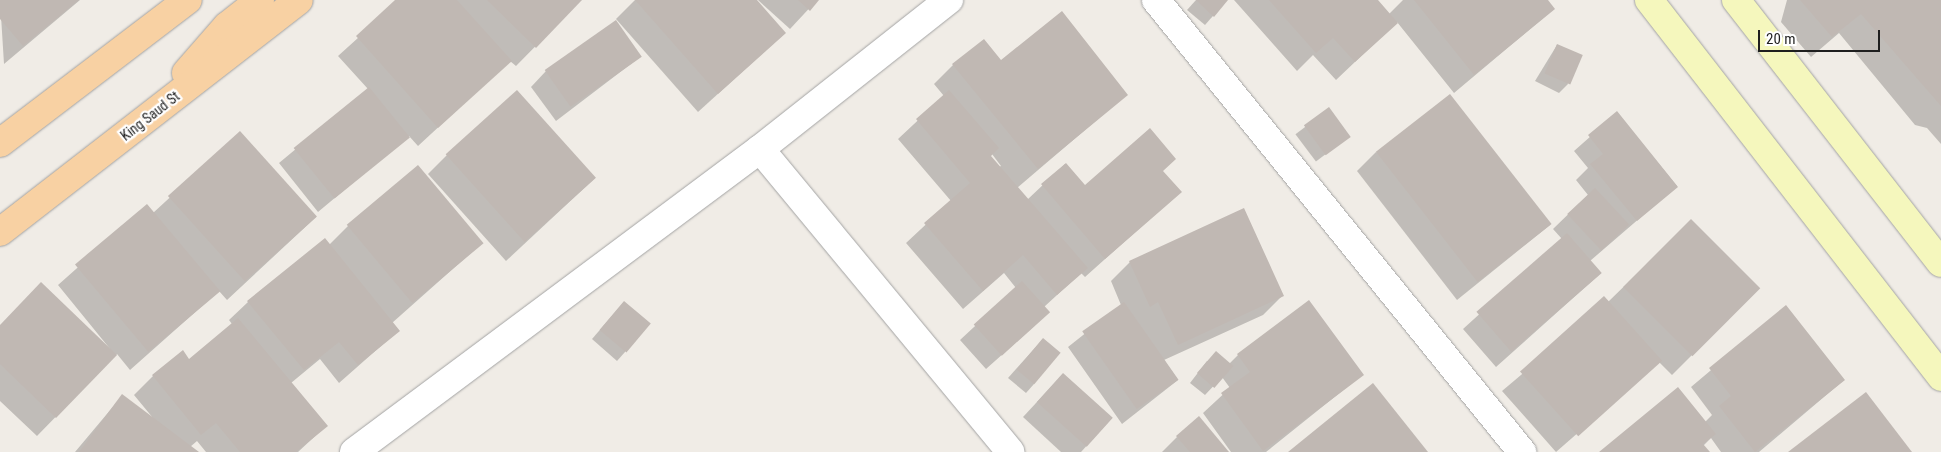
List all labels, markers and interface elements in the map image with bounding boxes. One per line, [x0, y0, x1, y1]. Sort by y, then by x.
scale bar [1761, 20, 1884, 52]
text: 20 m [1766, 30, 1796, 48]
street label: King Saud St [117, 88, 183, 144]

